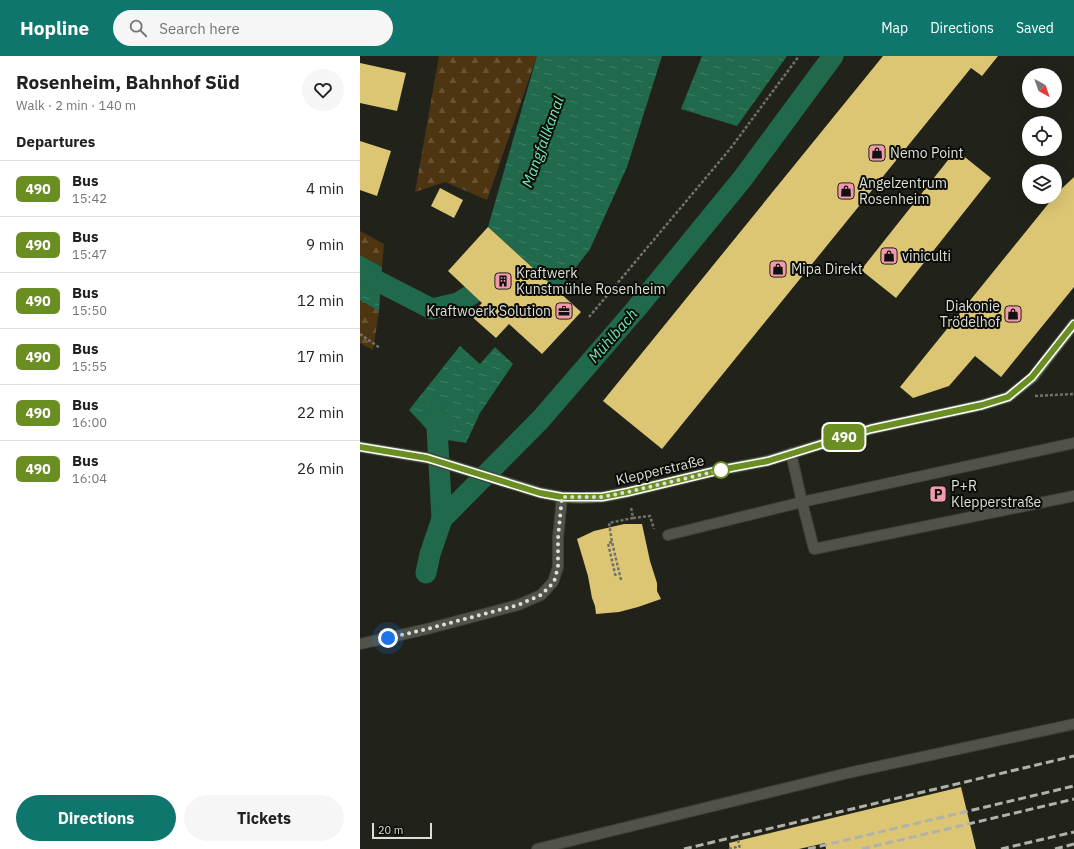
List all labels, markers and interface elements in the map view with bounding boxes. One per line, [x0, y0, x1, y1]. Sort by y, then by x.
search box [113, 10, 393, 46]
text: Hopline [20, 16, 89, 40]
icon: search [127, 17, 149, 39]
text: Search here [159, 19, 240, 38]
text: Map [881, 19, 908, 37]
text: Directions [930, 19, 994, 37]
text: Saved [1016, 19, 1054, 37]
north arrow [1022, 68, 1062, 108]
map controls [1022, 68, 1062, 204]
button: heart [302, 69, 344, 111]
text: Rosenheim, Bahnhof Süd [16, 70, 240, 94]
water label: Mangfallkanal [517, 94, 568, 190]
text: Walk · 2 min · 140 m [16, 97, 136, 114]
button: locate [1022, 116, 1062, 156]
text: Departures [16, 132, 95, 151]
shop icon: Nemo Point [867, 143, 887, 163]
place label: Nemo Point [890, 144, 963, 162]
button: layers [1022, 164, 1062, 204]
text: Bus [72, 171, 99, 190]
place label: Angelzentrum Rosenheim [859, 174, 947, 208]
text: 4 min [306, 179, 344, 198]
text: 490 [25, 180, 51, 198]
shop icon: Angelzentrum Rosenheim [836, 181, 856, 201]
text: 15:42 [72, 190, 107, 207]
text: Bus [72, 227, 99, 246]
text: 9 min [306, 235, 344, 254]
text: 490 [25, 236, 51, 254]
text: 15:47 [72, 246, 107, 263]
shop icon: viniculti [879, 246, 899, 266]
place label: viniculti [902, 247, 951, 265]
shop icon: Mipa Direkt [768, 259, 788, 279]
place label: Mipa Direkt [791, 260, 863, 278]
place label: Kraftwerk Kunstmühle Rosenheim [516, 264, 666, 298]
building icon: Kraftwerk Kunstmühle Rosenheim [493, 271, 513, 291]
text: Bus [72, 283, 99, 302]
text: 12 min [297, 291, 344, 310]
text: 490 [25, 292, 51, 310]
place label: Diakonie Trödelhof [940, 297, 1000, 331]
office icon: Kraftwoerk Solution [554, 301, 574, 321]
text: 15:50 [72, 302, 107, 319]
place label: Kraftwoerk Solution [426, 302, 551, 320]
shop icon: Diakonie Trödelhof [1003, 304, 1023, 324]
water label: Mühlbach [584, 305, 641, 367]
text: Bus [72, 339, 99, 358]
text: 17 min [297, 347, 344, 366]
text: 490 [25, 348, 51, 366]
text: 15:55 [72, 358, 107, 375]
text: Bus [72, 395, 99, 414]
text: 22 min [297, 403, 344, 422]
text: 490 [25, 404, 51, 422]
text: 16:00 [72, 414, 107, 431]
line badge: 490 [821, 424, 867, 450]
text: 490 [831, 428, 857, 446]
text: Bus [72, 451, 99, 470]
street label: Klepperstraße [614, 451, 706, 489]
text: 26 min [297, 459, 344, 478]
text: 490 [25, 460, 51, 478]
unlabelled marker [712, 461, 730, 479]
text: 16:04 [72, 470, 107, 487]
place label: P+R Klepperstraße [951, 477, 1042, 511]
parking icon: P+R Klepperstraße [928, 484, 948, 504]
your location [378, 628, 398, 648]
button: Directions [16, 795, 176, 841]
button: Tickets [184, 795, 344, 841]
scale bar [372, 821, 432, 840]
text: 20 m [378, 823, 403, 837]

